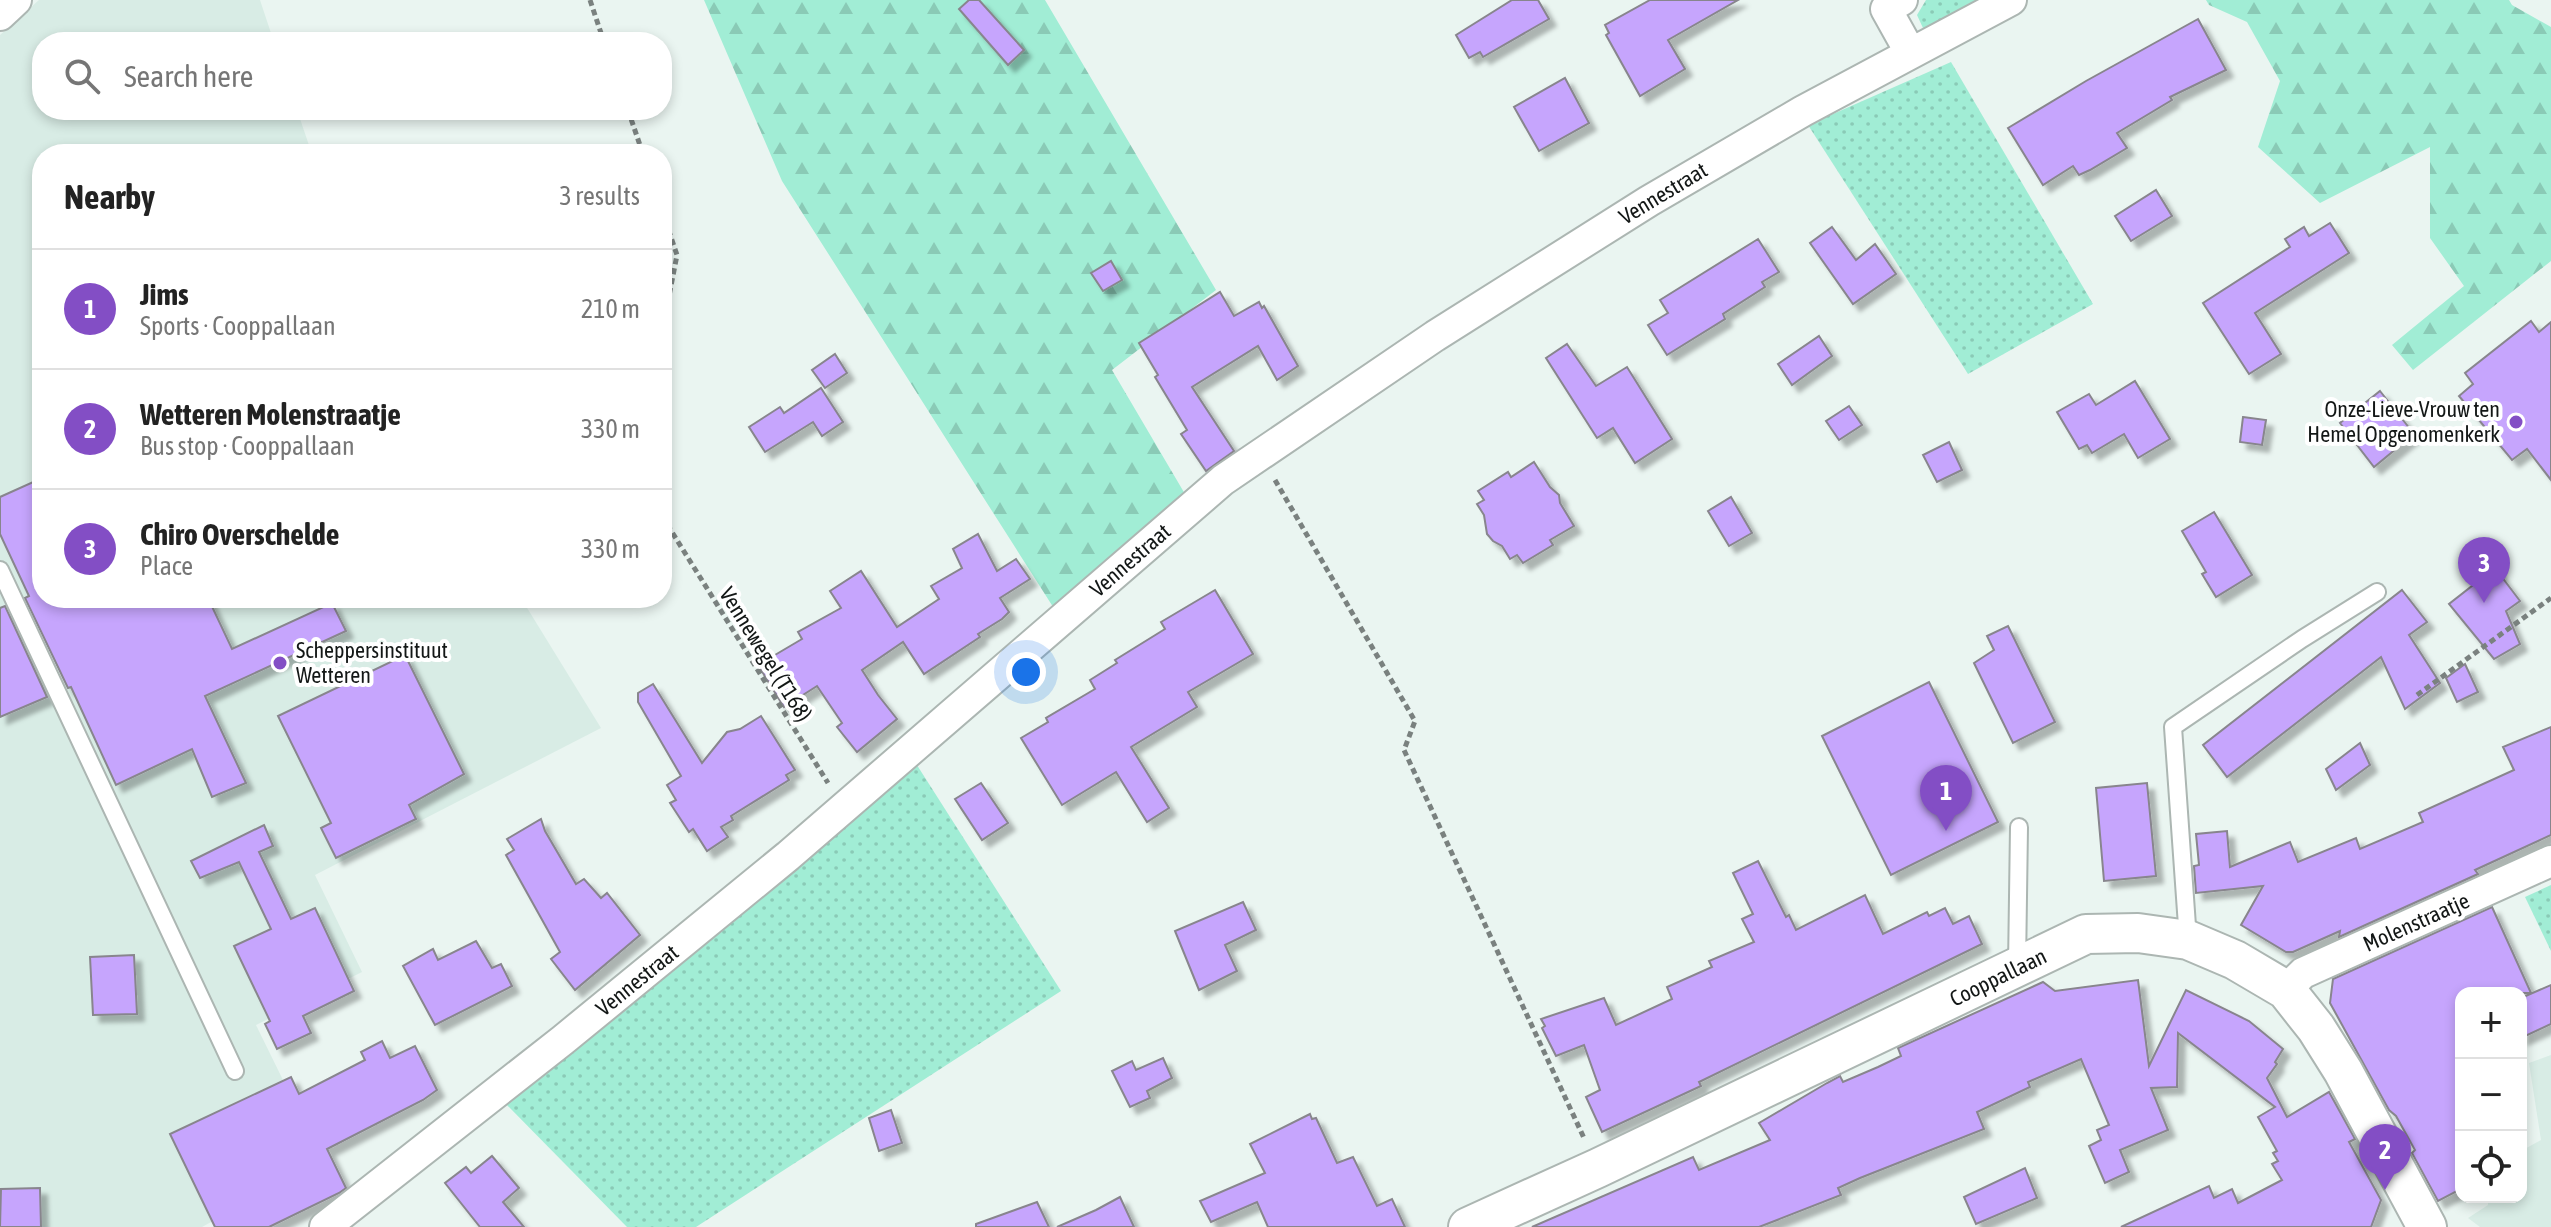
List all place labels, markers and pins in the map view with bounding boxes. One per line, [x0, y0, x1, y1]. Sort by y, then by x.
place label: Onze-Lieve-Vrouw ten Hemel Opgenomenkerk [2307, 396, 2500, 447]
marker: Onze-Lieve-Vrouw ten Hemel Opgenomenkerk [2507, 413, 2525, 431]
pin: 3 [2458, 537, 2510, 603]
place label: Scheppersinstituut Wetteren [296, 637, 448, 688]
marker: Scheppersinstituut Wetteren [271, 654, 289, 672]
pin: 1 [1920, 765, 1972, 831]
pin: 2 [2359, 1124, 2411, 1190]

